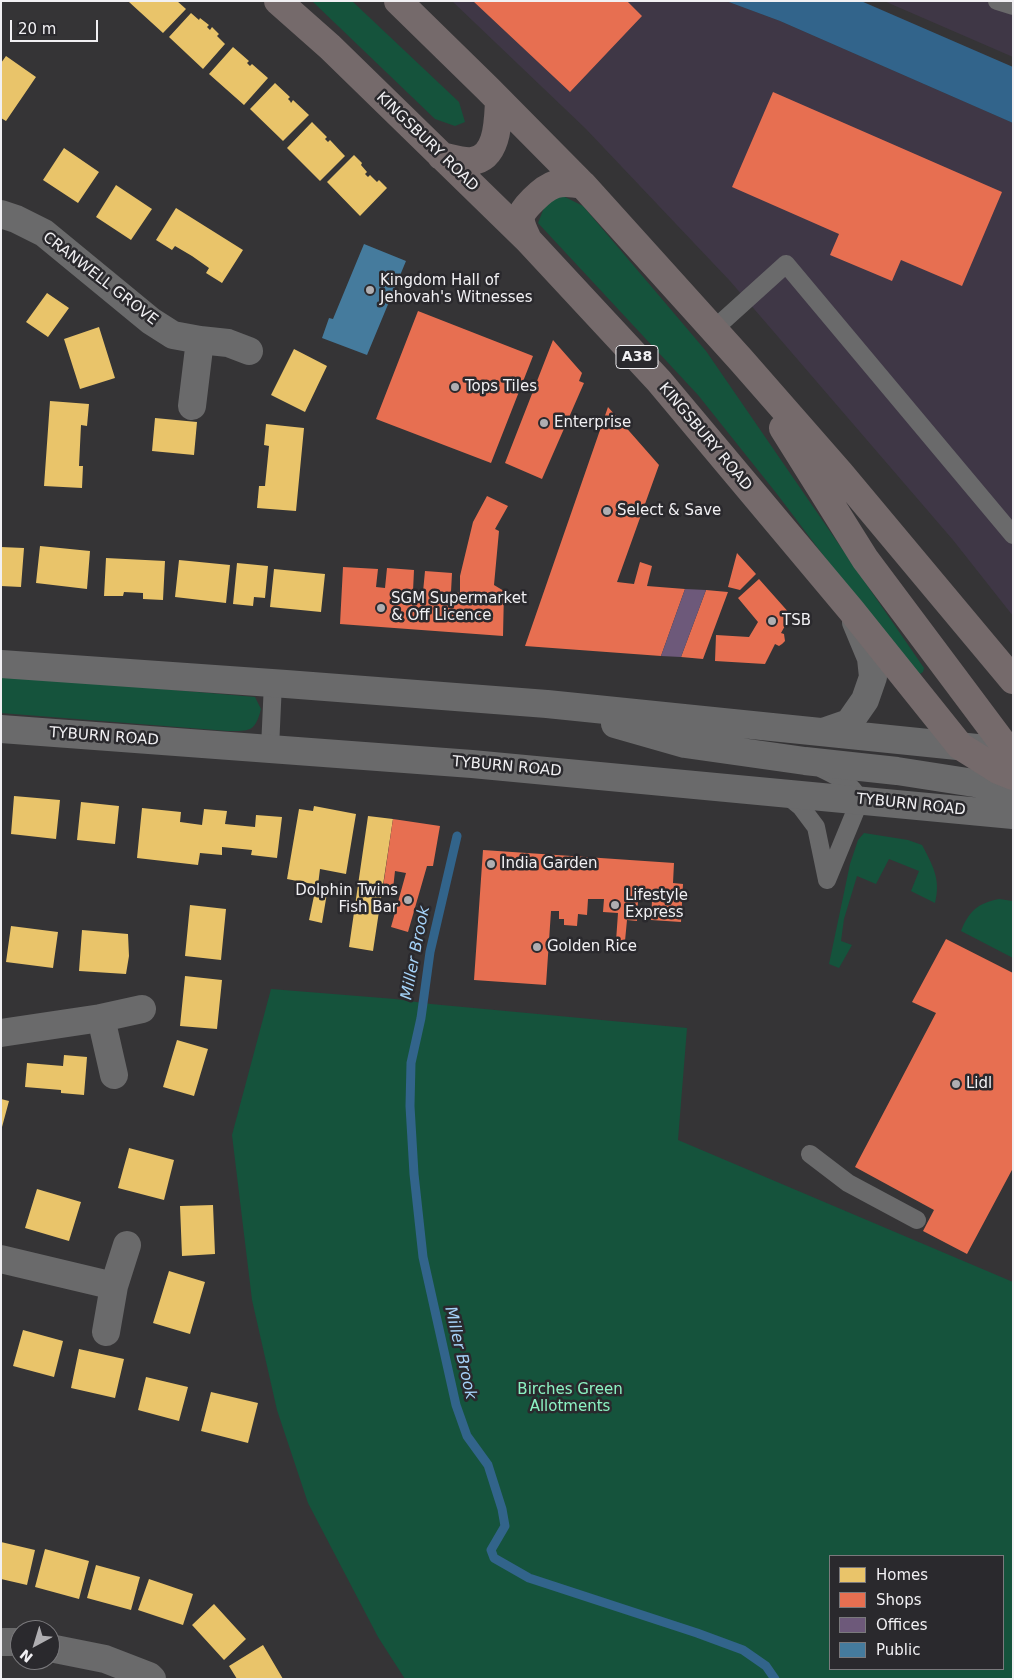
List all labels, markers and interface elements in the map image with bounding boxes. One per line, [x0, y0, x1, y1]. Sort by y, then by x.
scale bar [12, 10, 100, 42]
text: 20 m [18, 20, 56, 38]
street label: KINGSBURY ROAD [372, 89, 482, 195]
street label: CRANWELL GROVE [39, 229, 161, 329]
place label: Kingdom Hall of Jehovah's Witnesses [380, 272, 533, 307]
marker: Kingdom Hall of Jehovah's Witnesses [364, 284, 376, 296]
road number: A38 [616, 346, 658, 368]
place label: Tops Tiles [465, 378, 537, 396]
street label: KINGSBURY ROAD [655, 379, 755, 495]
marker: Tops Tiles [449, 381, 461, 393]
place label: Enterprise [554, 414, 631, 432]
marker: Enterprise [538, 417, 550, 429]
place label: Select & Save [617, 502, 721, 520]
marker: Select & Save [601, 505, 613, 517]
place label: SGM Supermarket & Off Licence [391, 590, 527, 625]
marker: SGM Supermarket & Off Licence [375, 602, 387, 614]
place label: TSB [782, 612, 811, 630]
marker: TSB [766, 615, 778, 627]
street label: TYBURN ROAD [49, 724, 159, 750]
street label: TYBURN ROAD [452, 753, 562, 781]
street label: TYBURN ROAD [855, 790, 967, 820]
place label: India Garden [501, 855, 598, 873]
marker: India Garden [485, 858, 497, 870]
place label: Dolphin Twins Fish Bar [295, 882, 398, 917]
place label: Lifestyle Express [625, 887, 688, 922]
marker: Dolphin Twins Fish Bar [402, 894, 414, 906]
marker: Lifestyle Express [609, 899, 621, 911]
water label: Miller Brook [398, 905, 434, 1001]
place label: Golden Rice [547, 938, 637, 956]
marker: Golden Rice [531, 941, 543, 953]
place label: Lidl [966, 1075, 992, 1093]
marker: Lidl [950, 1078, 962, 1090]
water label: Miller Brook [440, 1305, 480, 1401]
park label: Birches Green Allotments [517, 1381, 623, 1416]
legend [829, 1555, 1004, 1670]
text: Homes [876, 1566, 928, 1584]
text: Shops [876, 1591, 922, 1609]
text: Offices [876, 1616, 928, 1634]
north arrow [10, 1620, 60, 1670]
text: Public [876, 1641, 920, 1659]
text: N [17, 1646, 36, 1666]

